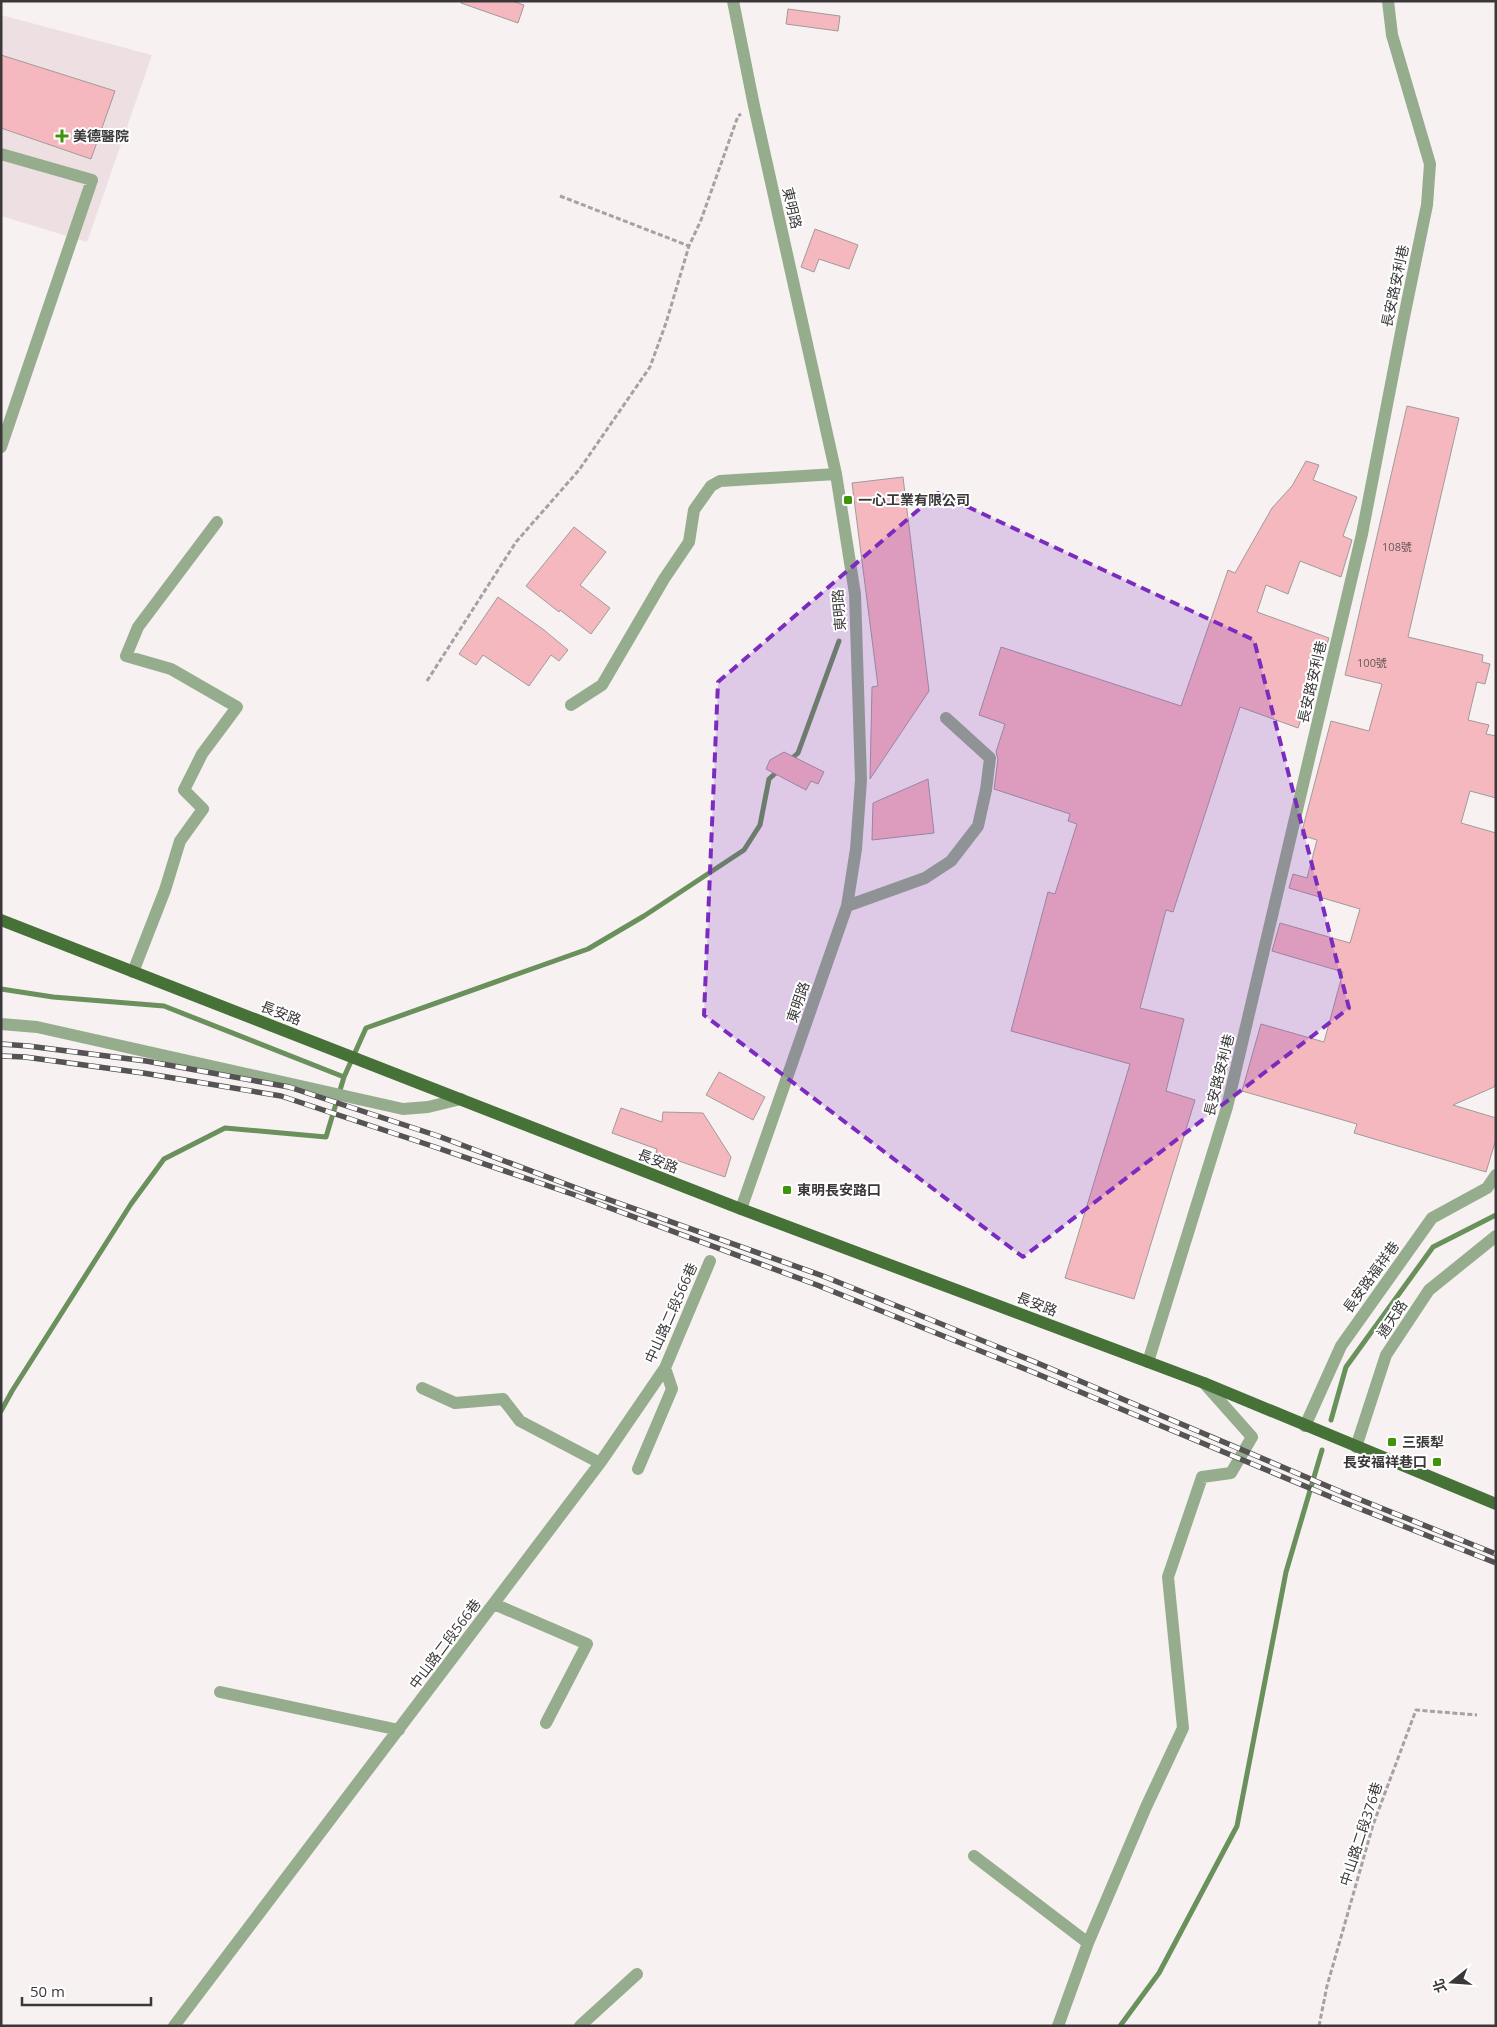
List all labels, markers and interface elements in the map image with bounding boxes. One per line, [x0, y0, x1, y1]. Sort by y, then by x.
place label: 美德醫院 [73, 126, 129, 145]
marker: 美德醫院 [55, 129, 69, 143]
street label: 東明路 [779, 185, 806, 230]
street label: 長安路安利巷 [1376, 243, 1413, 329]
place label: 一心工業有限公司 [858, 490, 970, 509]
marker: 一心工業有限公司 [842, 494, 854, 506]
house number: 108號 [1382, 539, 1412, 554]
street label: 東明路 [828, 588, 849, 632]
street label: 長安路安利巷 [1293, 639, 1330, 725]
house number: 100號 [1357, 655, 1387, 670]
street label: 東明路 [782, 979, 813, 1025]
street label: 長安路 [258, 996, 304, 1029]
street label: 長安路安利巷 [1199, 1032, 1238, 1118]
street label: 長安路 [635, 1144, 681, 1177]
place label: 東明長安路口 [797, 1180, 881, 1199]
marker: 東明長安路口 [781, 1184, 793, 1196]
street label: 長安路福祥巷 [1338, 1237, 1403, 1316]
street label: 中山路二段566巷 [640, 1260, 701, 1366]
street label: 長安路 [1014, 1287, 1060, 1320]
street label: 通天路 [1372, 1296, 1411, 1341]
place label: 三張犁 [1402, 1432, 1444, 1451]
marker: 三張犁 [1386, 1436, 1398, 1448]
place label: 長安福祥巷口 [1343, 1452, 1427, 1471]
marker: 長安福祥巷口 [1431, 1456, 1443, 1468]
street label: 中山路二段566巷 [405, 1595, 485, 1693]
street label: 中山路二段376巷 [1335, 1780, 1386, 1888]
north arrow [1427, 1957, 1477, 2007]
scale bar [22, 1974, 151, 2006]
text: 北 [1428, 1976, 1450, 1995]
text: 50 m [30, 1981, 65, 2001]

